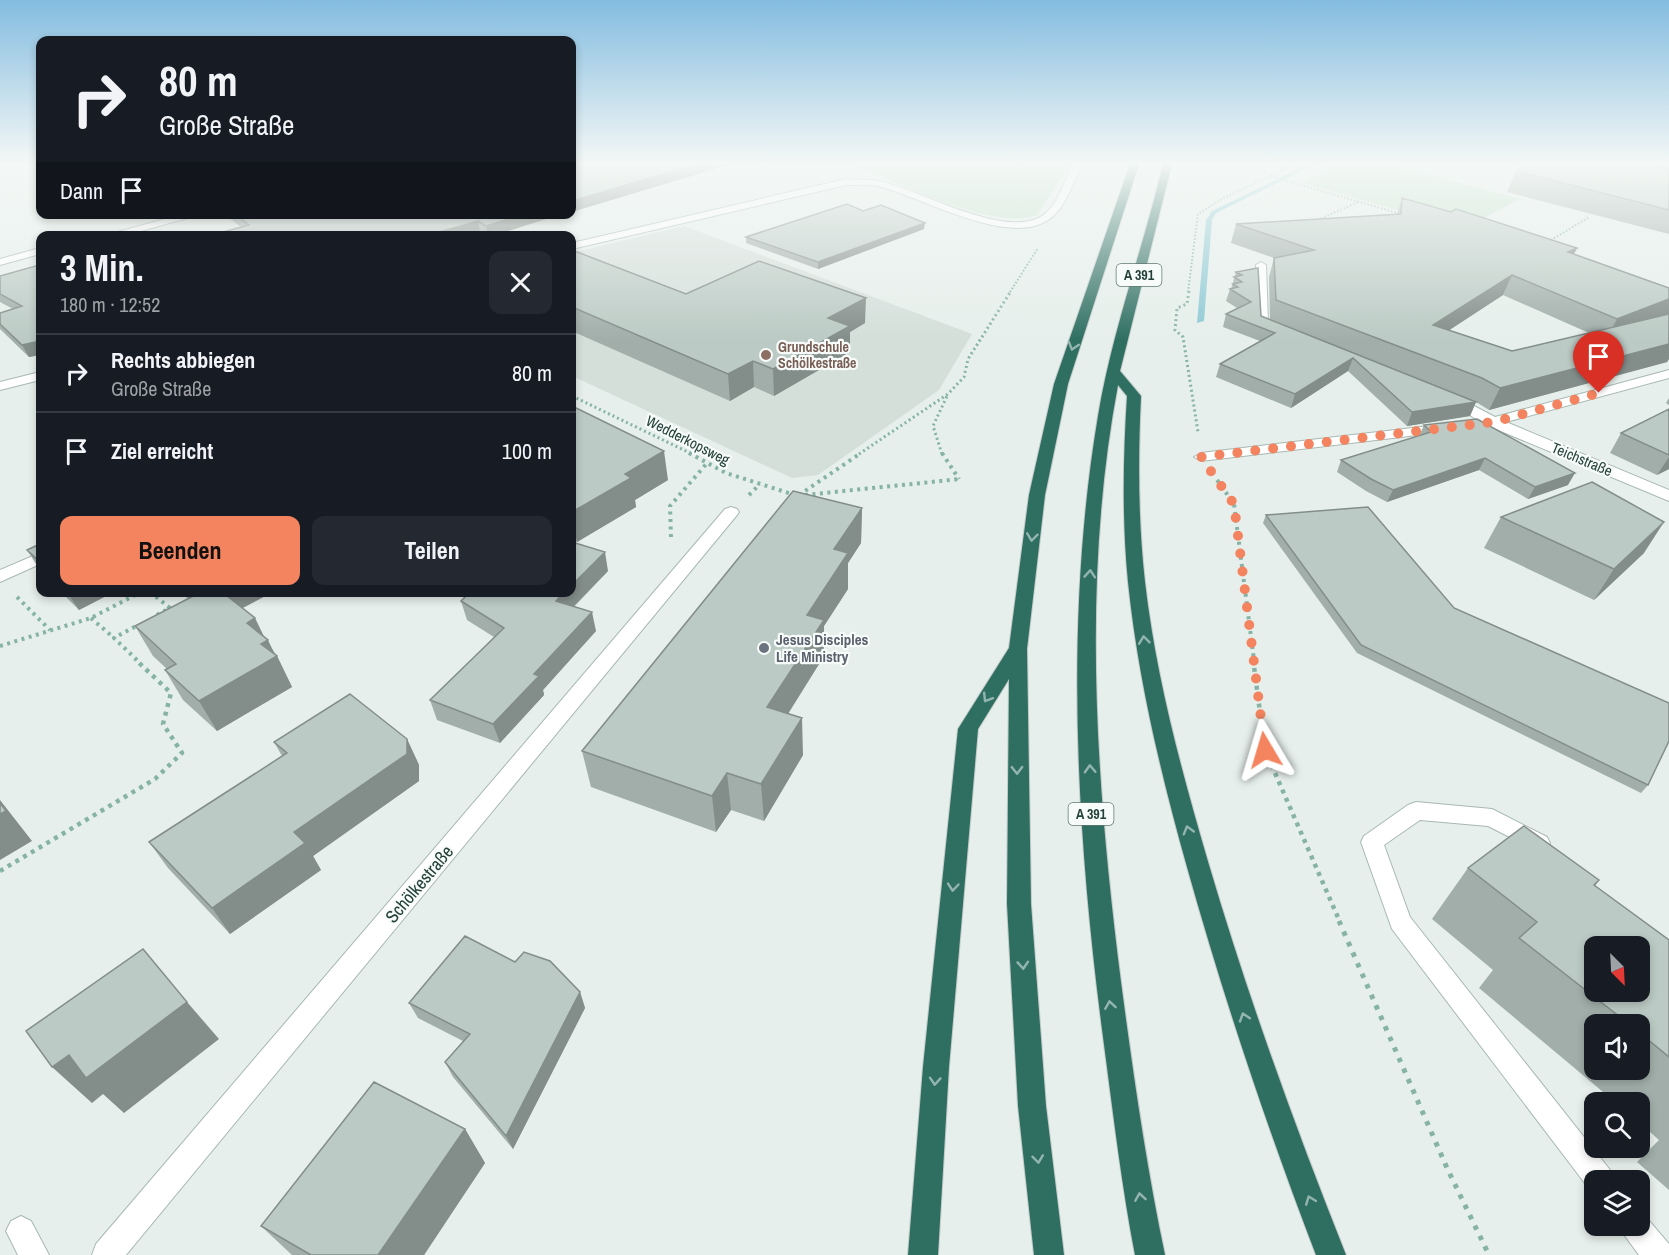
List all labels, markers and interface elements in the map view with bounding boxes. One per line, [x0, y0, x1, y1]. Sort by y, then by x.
text: 80 m [159, 53, 238, 109]
icon: right [60, 60, 138, 138]
text: Große Straße [159, 107, 294, 143]
icon: arrive [115, 174, 148, 207]
text: Dann [60, 176, 103, 206]
text: 3 Min. [60, 244, 144, 292]
button: close [489, 251, 552, 314]
road number: A 391 [1116, 264, 1162, 286]
text: 180 m · 12:52 [60, 291, 160, 318]
pin [1573, 331, 1624, 393]
place label: Grundschule Schölkestraße [778, 338, 856, 372]
one-way arrow [1068, 340, 1080, 351]
icon: arrive [1582, 340, 1615, 373]
text: Rechts abbiegen [111, 345, 255, 375]
marker: Grundschule Schölkestraße [759, 348, 773, 362]
icon: right [60, 357, 93, 390]
text: 80 m [512, 358, 552, 388]
text: Große Straße [111, 375, 211, 402]
street label: Wedderkopsweg [643, 410, 734, 470]
icon: arrive [60, 435, 93, 468]
text: Ziel erreicht [111, 436, 213, 466]
text: 100 m [502, 436, 552, 466]
street label: Teichstraße [1548, 437, 1616, 481]
button: Beenden [60, 516, 300, 585]
button: Teilen [312, 516, 552, 585]
one-way arrow [1026, 532, 1038, 541]
one-way arrow [1084, 569, 1097, 578]
place label: Jesus Disciples Life Ministry [776, 629, 868, 667]
one-way arrow [1139, 636, 1151, 645]
marker: Jesus Disciples Life Ministry [757, 641, 771, 655]
one-way arrow [983, 692, 994, 703]
position arrow [1233, 718, 1297, 782]
one-way arrow [1083, 764, 1096, 773]
one-way arrow [1011, 766, 1023, 775]
road number: A 391 [1068, 803, 1114, 825]
one-way arrow [1182, 825, 1195, 835]
street label: Schölkestraße [379, 840, 459, 928]
one-way arrow [947, 883, 960, 892]
north arrow [1584, 936, 1650, 1002]
map controls [1584, 936, 1650, 1236]
one-way arrow [1016, 961, 1029, 970]
one-way arrow [1105, 1000, 1117, 1009]
one-way arrow [1239, 1012, 1251, 1023]
button: sound [1584, 1014, 1650, 1080]
one-way arrow [928, 1077, 941, 1086]
button: search [1584, 1092, 1650, 1158]
one-way arrow [1031, 1155, 1044, 1164]
button: layers [1584, 1170, 1650, 1236]
one-way arrow [1134, 1193, 1147, 1203]
one-way arrow [1305, 1195, 1318, 1206]

